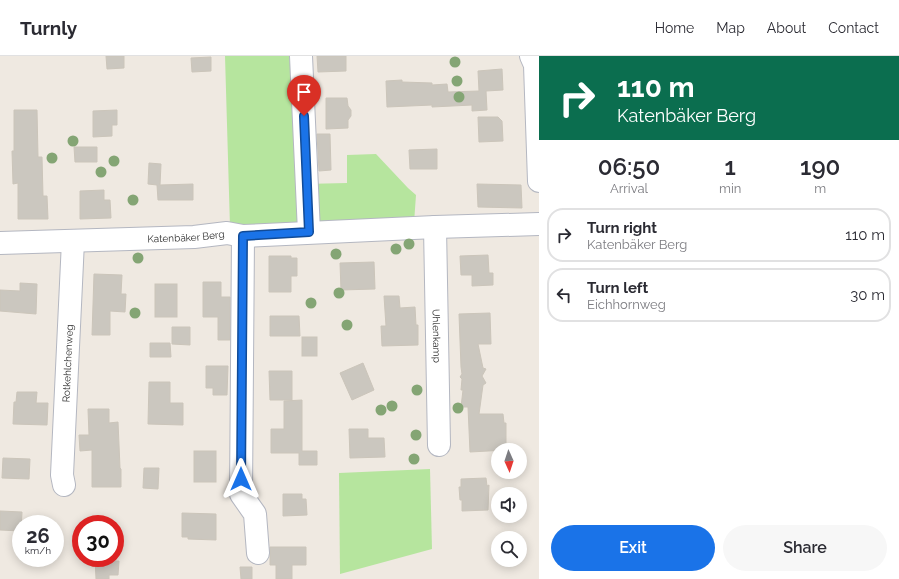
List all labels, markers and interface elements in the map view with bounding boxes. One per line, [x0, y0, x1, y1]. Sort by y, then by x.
text: Turnly [20, 17, 77, 39]
text: Home [655, 20, 694, 36]
text: Map [716, 20, 745, 36]
text: About [767, 20, 806, 36]
text: Contact [828, 20, 879, 36]
text: 110 m [617, 71, 695, 104]
icon: right [551, 72, 603, 124]
pin [287, 75, 321, 116]
icon: arrive [293, 81, 315, 103]
text: Katenbäker Berg [617, 105, 756, 126]
text: 06:50 [598, 152, 660, 181]
text: 1 [725, 152, 736, 181]
text: 190 [800, 152, 840, 181]
text: Arrival [610, 181, 648, 196]
text: min [719, 181, 741, 196]
text: m [814, 181, 826, 196]
text: Turn right [587, 219, 657, 237]
icon: right [553, 224, 575, 246]
text: 110 m [845, 226, 885, 244]
street label: Katenbäker Berg [147, 228, 225, 244]
text: Katenbäker Berg [587, 237, 687, 252]
text: Turn left [587, 279, 648, 297]
icon: left [553, 284, 575, 306]
text: 30 m [850, 286, 885, 304]
text: Eichhornweg [587, 297, 666, 312]
street label: Uhlenkamp [431, 309, 442, 363]
street label: Rotkehlchenweg [60, 324, 75, 403]
north arrow [491, 443, 527, 479]
map controls [491, 443, 527, 567]
position arrow [220, 458, 262, 500]
button: sound [491, 487, 527, 523]
speed limit sign: 30 [72, 515, 124, 567]
text: 26 [26, 524, 50, 548]
button: Exit [551, 525, 715, 571]
button: Share [723, 525, 887, 571]
button: search [491, 531, 527, 567]
text: km/h [25, 545, 51, 556]

